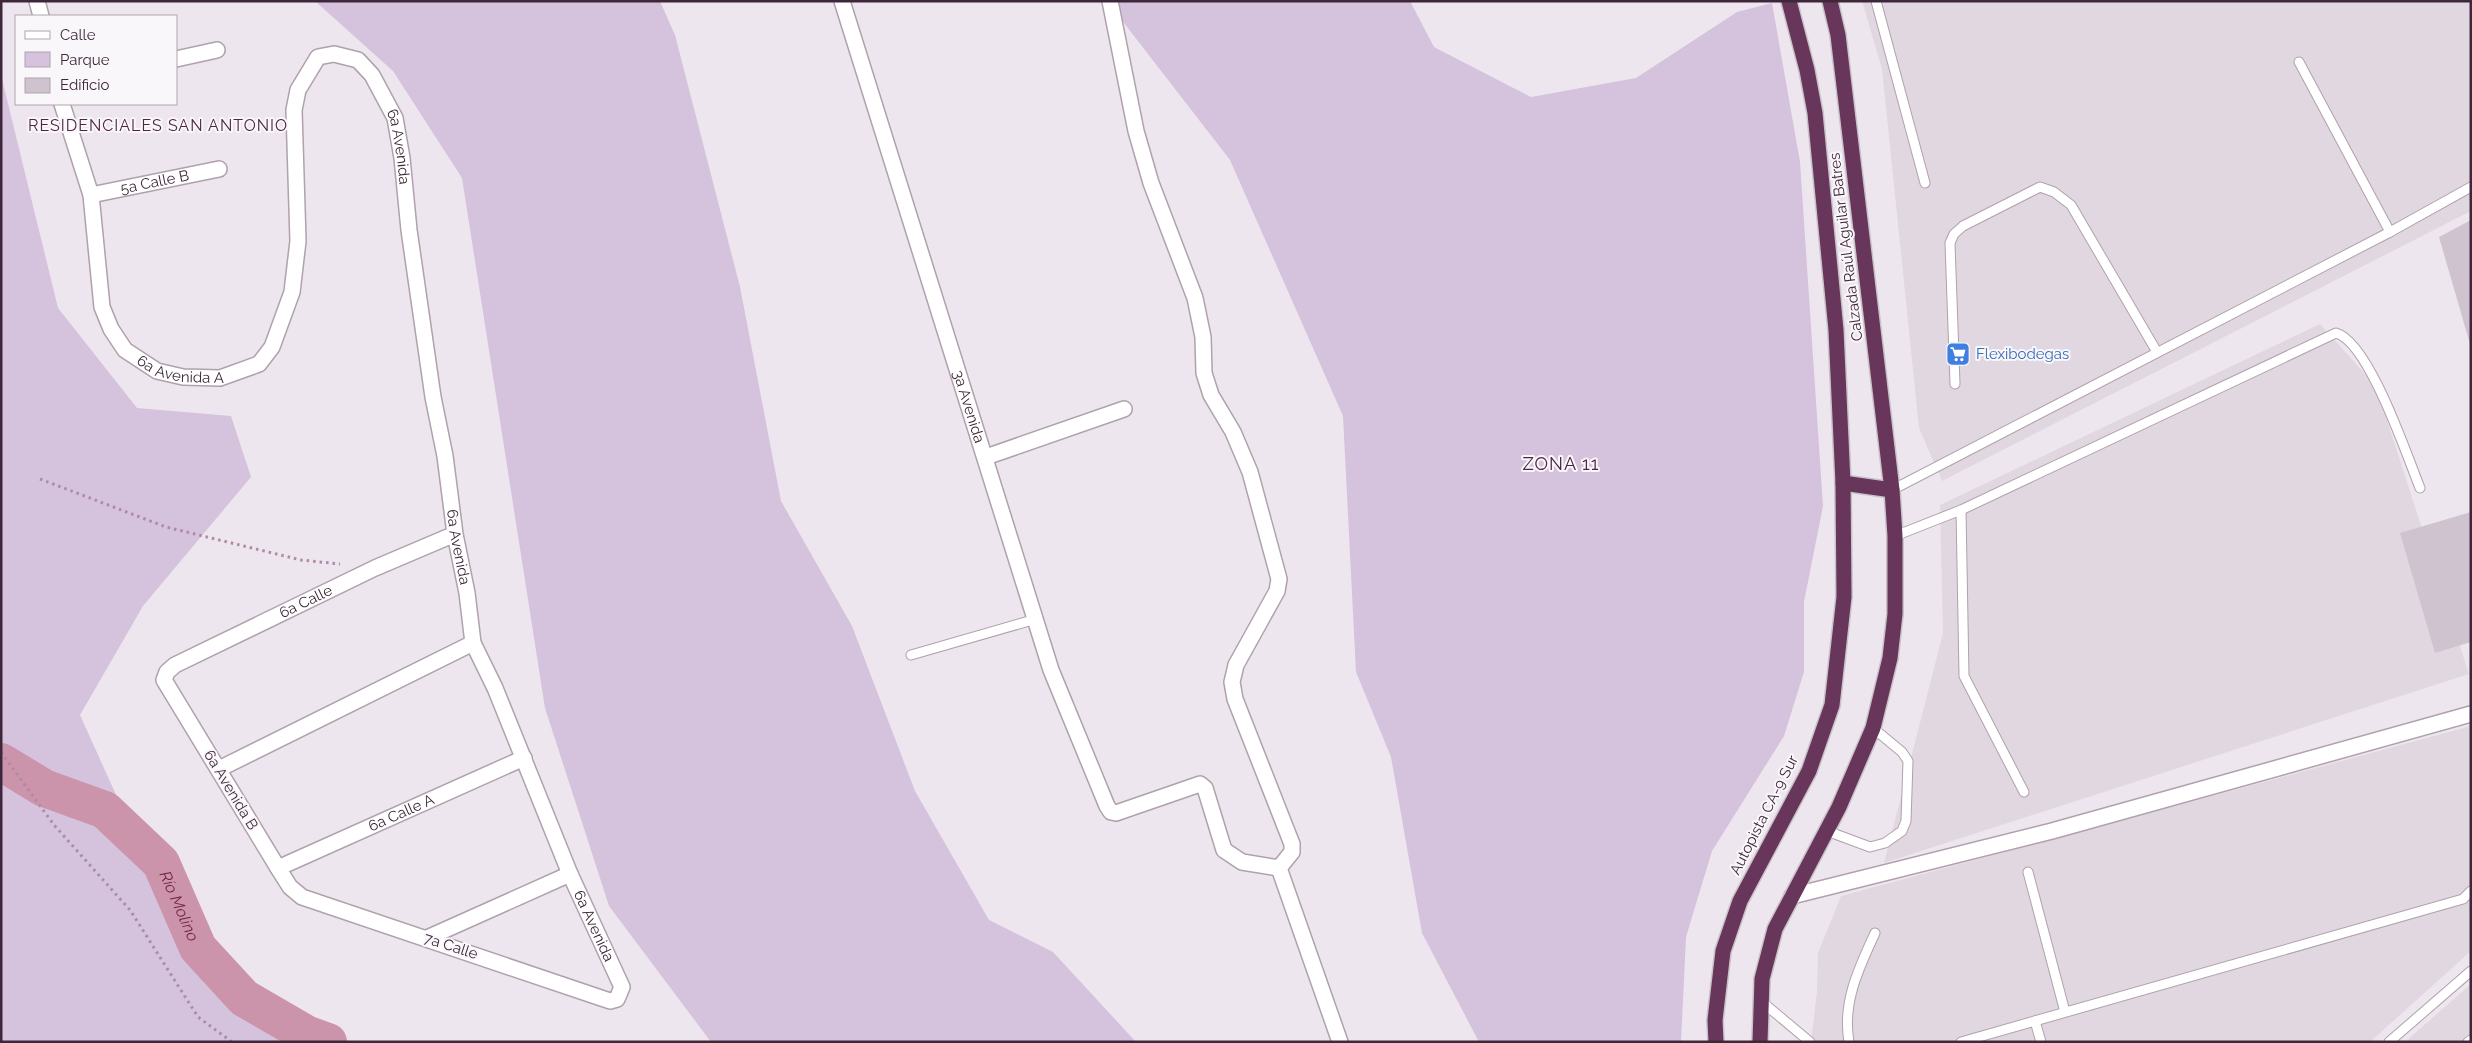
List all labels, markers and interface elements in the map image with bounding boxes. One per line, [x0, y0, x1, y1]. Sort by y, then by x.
legend [15, 15, 178, 105]
text: Calle [60, 26, 96, 44]
text: Parque [60, 51, 110, 69]
text: Edificio [60, 76, 110, 94]
street label: 6a Avenida [383, 106, 414, 185]
district label: RESIDENCIALES SAN ANTONIO [28, 116, 288, 135]
street label: Calzada Raúl Aguilar Batres [1826, 152, 1866, 342]
street label: 5a Calle B [119, 166, 191, 198]
supermarket icon: Flexibodegas [1945, 341, 1971, 367]
place label: Flexibodegas [1976, 345, 2069, 363]
street label: 6a Avenida A [133, 351, 224, 387]
street label: 3a Avenida [949, 368, 989, 445]
district label: ZONA 11 [1522, 453, 1600, 474]
street label: 6a Avenida [443, 508, 474, 586]
street label: 6a Calle [276, 581, 335, 622]
street label: 6a Avenida B [200, 747, 262, 833]
street label: Autopista CA-9 Sur [1726, 751, 1802, 878]
street label: 6a Calle A [366, 790, 437, 835]
water label: Río Molino [156, 868, 203, 944]
street label: 6a Avenida [570, 888, 618, 964]
street label: 7a Calle [422, 929, 480, 963]

